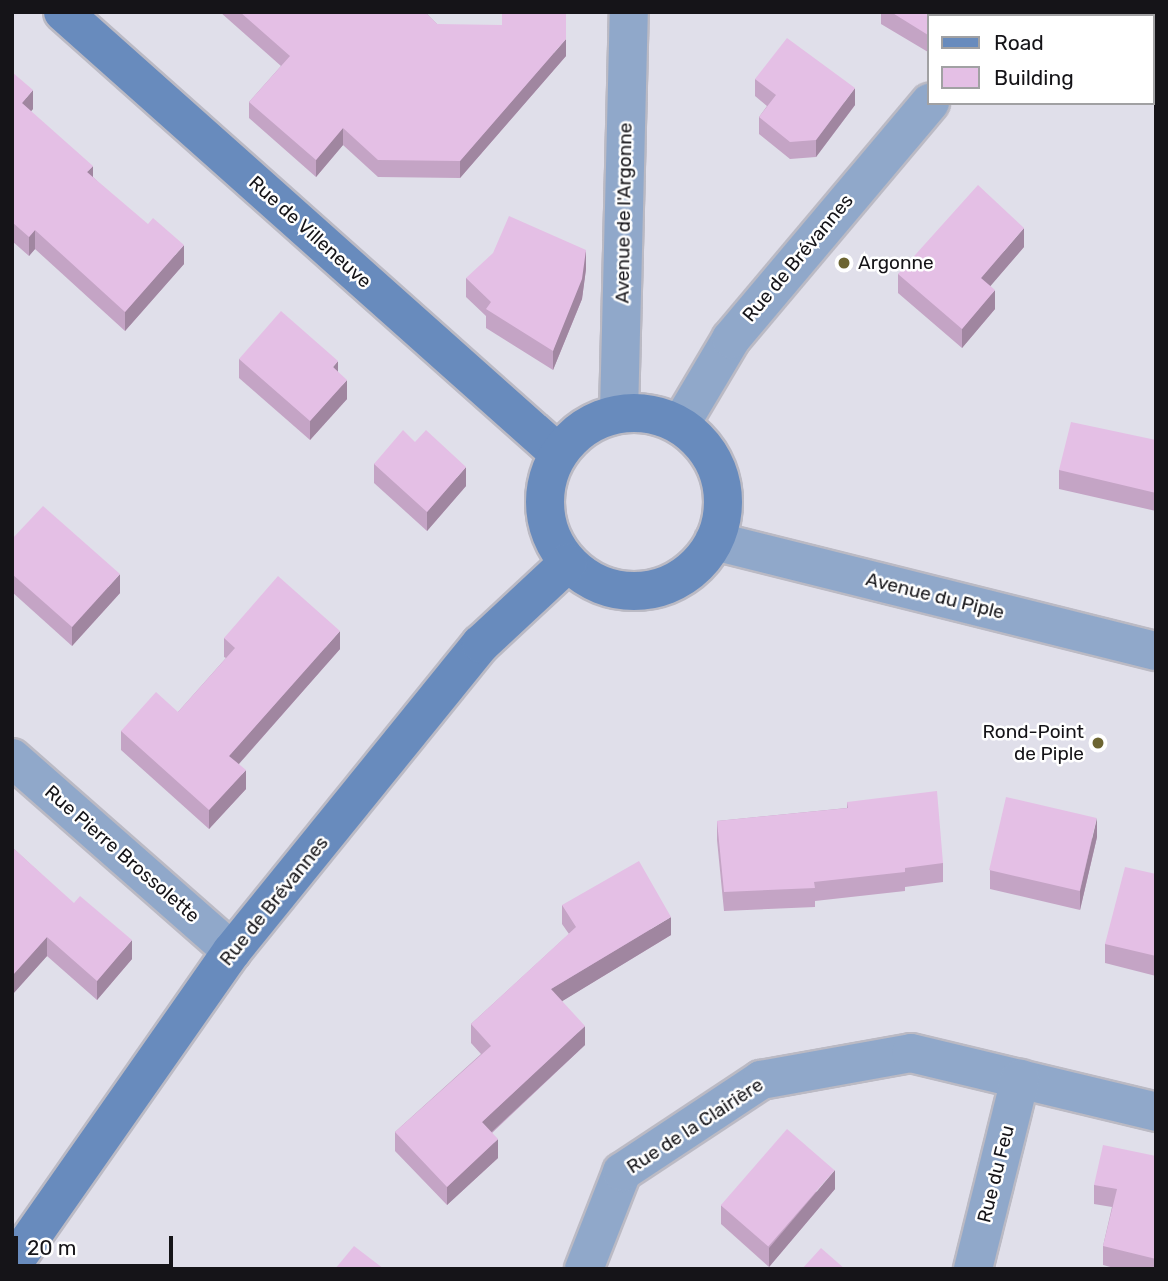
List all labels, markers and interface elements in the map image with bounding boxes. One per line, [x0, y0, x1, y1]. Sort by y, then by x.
legend [926, 14, 1154, 105]
text: Road [994, 30, 1044, 55]
text: Building [994, 65, 1074, 90]
street label: Avenue de l'Argonne [611, 122, 637, 304]
street label: Rue de Villeneuve [244, 171, 376, 293]
street label: Rue de Brévannes [738, 189, 858, 327]
place label: Argonne [858, 252, 934, 274]
marker: Argonne [836, 255, 852, 271]
street label: Avenue du Piple [863, 568, 1007, 624]
place label: Rond-Point de Piple [983, 721, 1084, 765]
marker: Rond-Point de Piple [1090, 735, 1106, 751]
street label: Rue Pierre Brossolette [40, 781, 204, 927]
street label: Rue de Brévannes [215, 832, 333, 970]
street label: Rue de la Clairière [623, 1073, 767, 1179]
street label: Rue du Feu [973, 1123, 1019, 1225]
scale bar [18, 1222, 177, 1266]
text: 20 m [27, 1235, 76, 1260]

